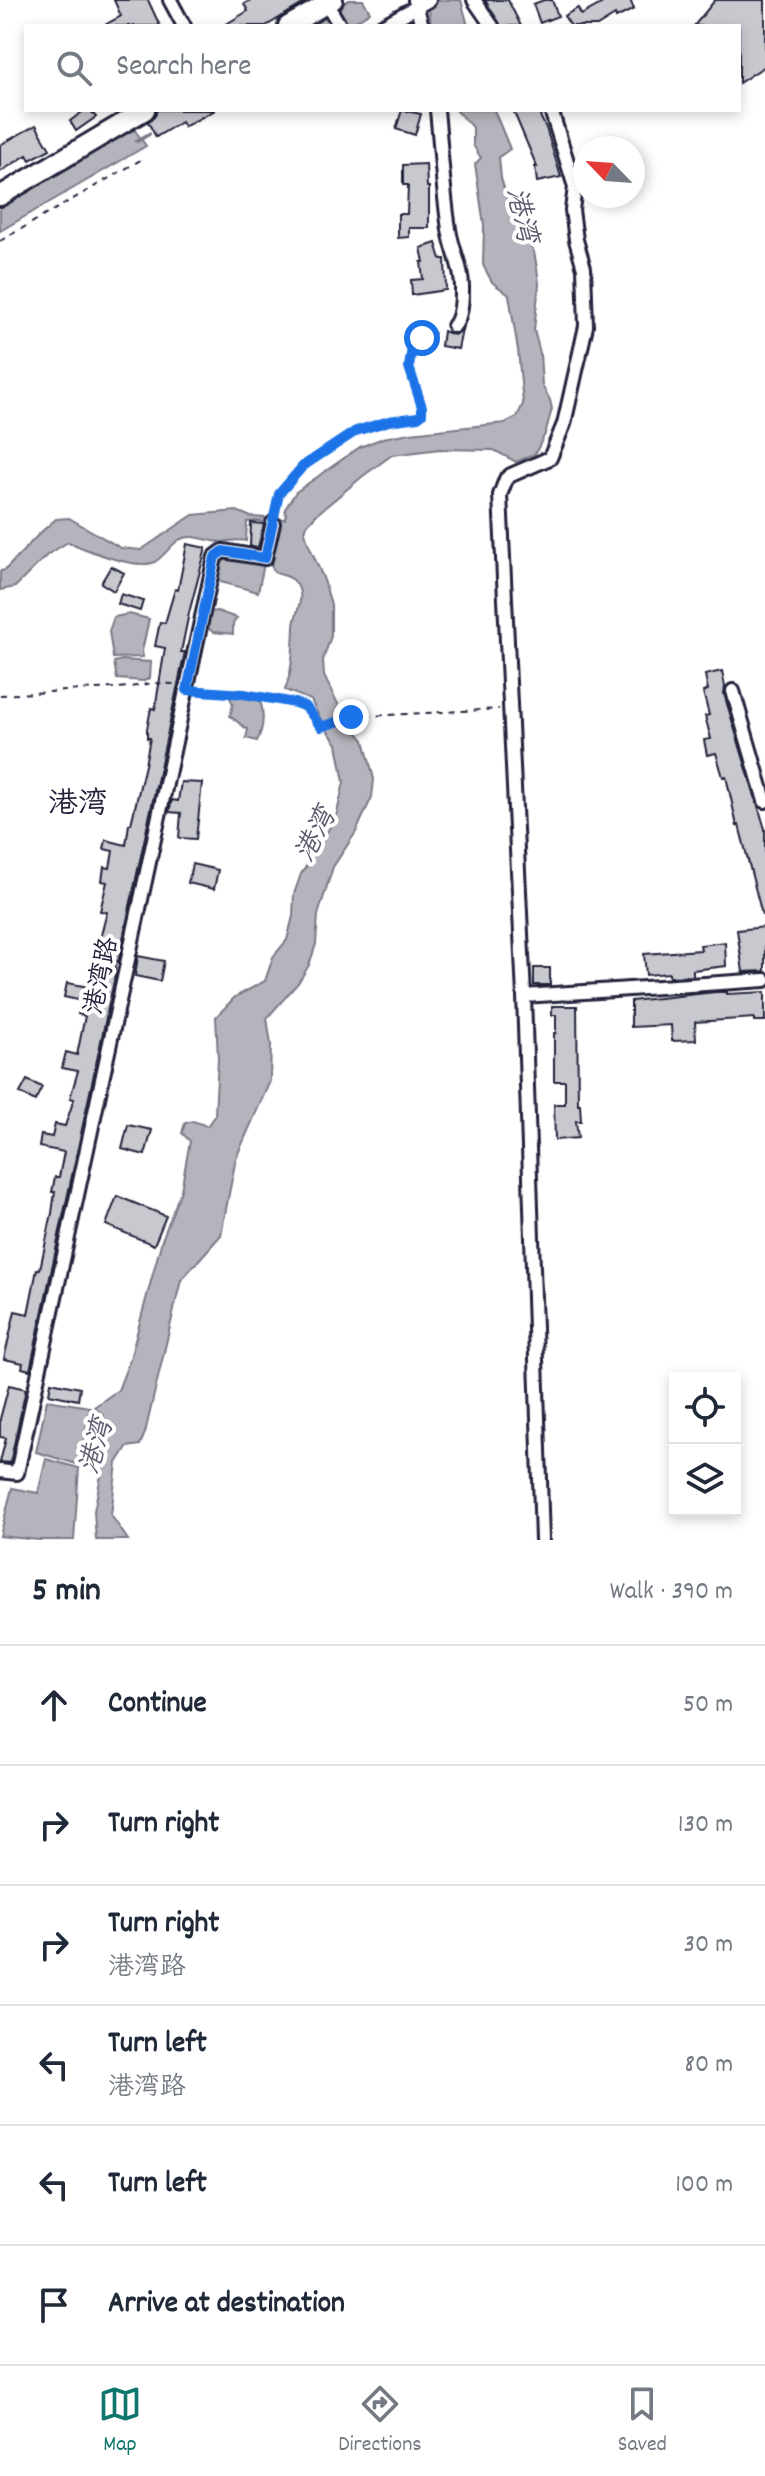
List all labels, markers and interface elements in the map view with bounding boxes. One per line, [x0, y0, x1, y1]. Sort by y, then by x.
search box [24, 24, 741, 112]
icon: search [52, 46, 96, 90]
text: Search here [116, 47, 252, 90]
north arrow [573, 136, 645, 208]
water label: 港湾 [493, 184, 545, 251]
route start [404, 320, 440, 356]
route end [333, 699, 369, 735]
district label: 港湾 [48, 785, 108, 828]
water label: 港湾 [287, 799, 350, 870]
street label: 港湾路 [77, 934, 129, 1018]
map controls [669, 1372, 741, 1516]
button: locate [669, 1372, 741, 1444]
water label: 港湾 [72, 1412, 127, 1479]
button: layers [669, 1444, 741, 1516]
text: 5 min [32, 1568, 101, 1617]
text: Walk · 390 m [610, 1574, 733, 1611]
icon: ahead [32, 1683, 76, 1727]
text: Continue [108, 1684, 207, 1727]
text: 50 m [683, 1687, 733, 1724]
icon: right [32, 1803, 76, 1847]
text: Turn right [108, 1804, 219, 1847]
text: 130 m [678, 1807, 733, 1844]
text: Turn right [108, 1904, 219, 1947]
icon: right [32, 1923, 76, 1967]
text: 30 m [683, 1927, 733, 1964]
text: 港湾路 [108, 1950, 186, 1987]
text: Turn left [108, 2024, 207, 2067]
icon: left [32, 2043, 76, 2087]
text: 80 m [685, 2047, 733, 2084]
text: 港湾路 [108, 2070, 186, 2107]
icon: left [32, 2163, 76, 2207]
text: Turn left [108, 2164, 207, 2207]
text: 100 m [675, 2167, 733, 2204]
icon: arrive [32, 2283, 76, 2327]
text: Arrive at destination [108, 2284, 345, 2327]
tab: Map [98, 2382, 142, 2461]
tab: Directions [338, 2382, 422, 2461]
tab: Saved [618, 2382, 667, 2461]

